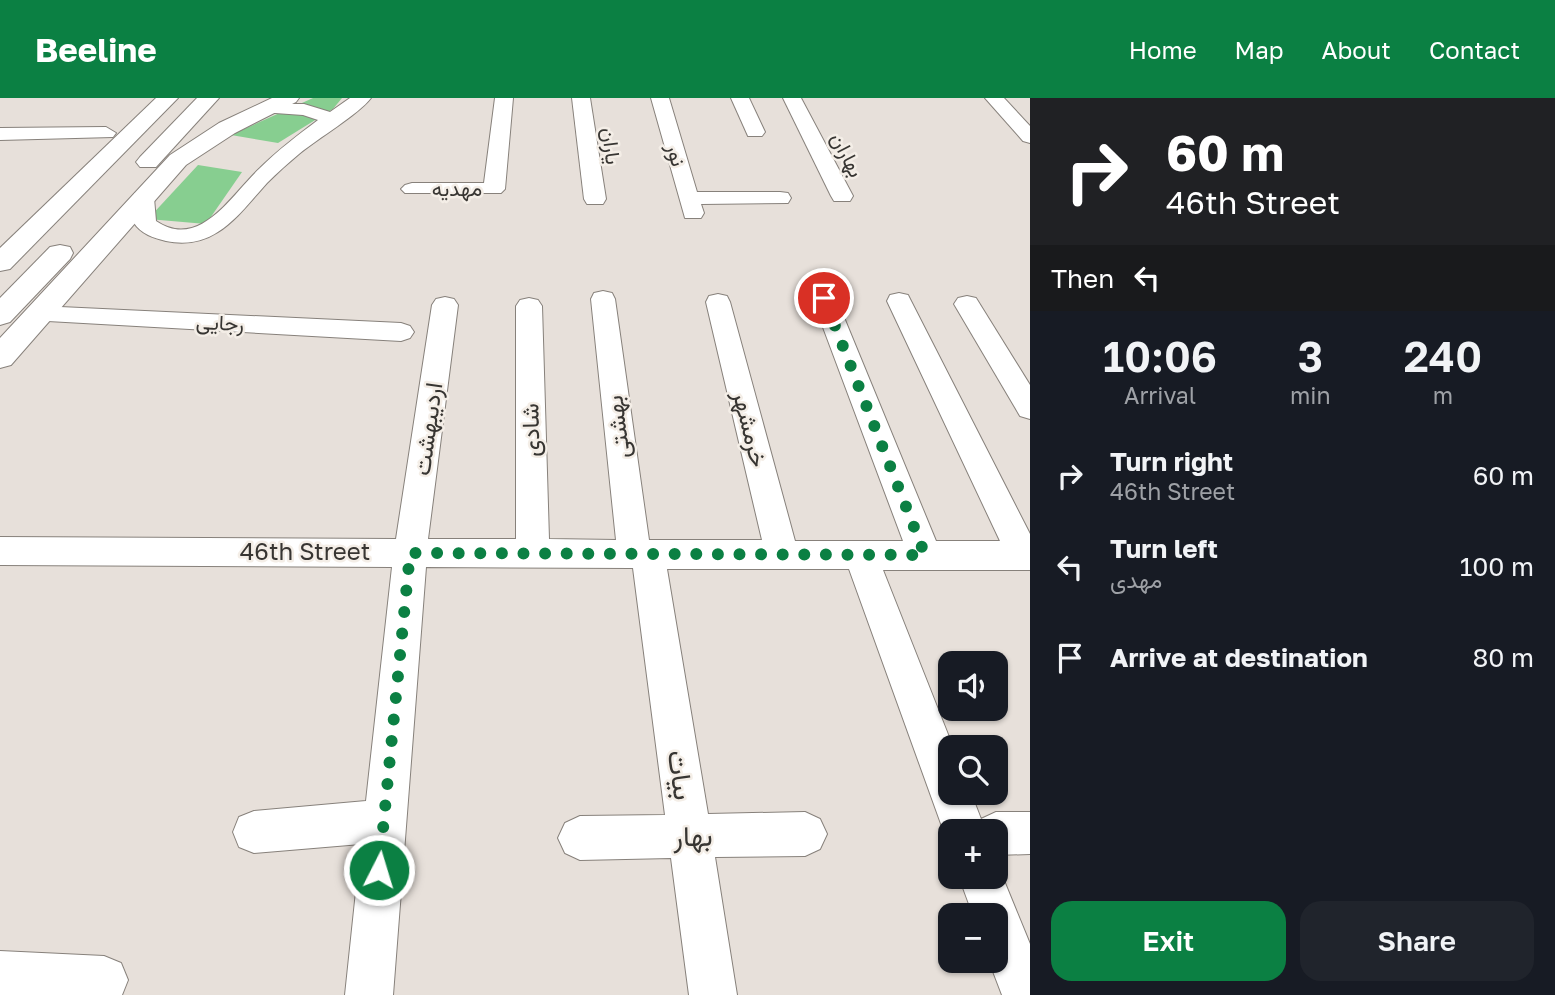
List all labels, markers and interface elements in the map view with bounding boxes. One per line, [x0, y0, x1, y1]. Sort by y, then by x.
text: Beeline [35, 30, 157, 69]
text: Home [1129, 35, 1197, 64]
text: Map [1235, 35, 1284, 64]
text: About [1322, 35, 1391, 64]
text: Contact [1429, 35, 1520, 64]
text: 60 m [1166, 123, 1284, 182]
street label: یاران [596, 126, 627, 166]
icon: right [1051, 126, 1142, 217]
street label: بهاران [825, 128, 870, 182]
street label: نور [660, 139, 693, 169]
street label: مهدیه [432, 175, 482, 202]
text: 46th Street [1166, 183, 1340, 221]
icon: left [1128, 259, 1166, 297]
text: Then [1051, 263, 1114, 294]
pin [794, 268, 854, 328]
icon: arrive [805, 279, 843, 317]
street label: رجایی [195, 308, 245, 337]
text: 10:06 [1103, 331, 1217, 381]
text: 3 [1298, 331, 1323, 381]
text: 240 [1404, 331, 1482, 381]
street label: اردیبهشت [406, 380, 449, 477]
text: Arrival [1124, 381, 1196, 409]
text: min [1290, 381, 1331, 409]
text: m [1433, 381, 1453, 409]
street label: خرمشهر [726, 386, 775, 470]
street label: بهشتی [598, 394, 637, 460]
street label: شادی [515, 403, 545, 457]
text: Turn right [1110, 446, 1233, 477]
icon: right [1051, 457, 1089, 495]
text: 60 m [1473, 460, 1534, 491]
text: 46th Street [1110, 477, 1235, 505]
text: Turn left [1110, 533, 1218, 564]
street label: 46th Street [240, 536, 370, 565]
icon: left [1051, 548, 1089, 586]
text: 100 m [1460, 551, 1534, 582]
text: مهدی [1110, 565, 1162, 593]
icon: arrive [1051, 639, 1089, 677]
text: Arrive at destination [1110, 642, 1368, 673]
text: 80 m [1473, 642, 1534, 673]
map controls [938, 651, 1008, 973]
button: sound [938, 651, 1008, 721]
button: search [938, 735, 1008, 805]
street label: بیات [661, 748, 701, 802]
street label: بهار [672, 819, 713, 854]
button: + [938, 819, 1008, 889]
position arrow [342, 833, 416, 907]
button: Exit [1051, 901, 1286, 981]
button: Share [1300, 901, 1534, 981]
button: − [938, 903, 1008, 973]

